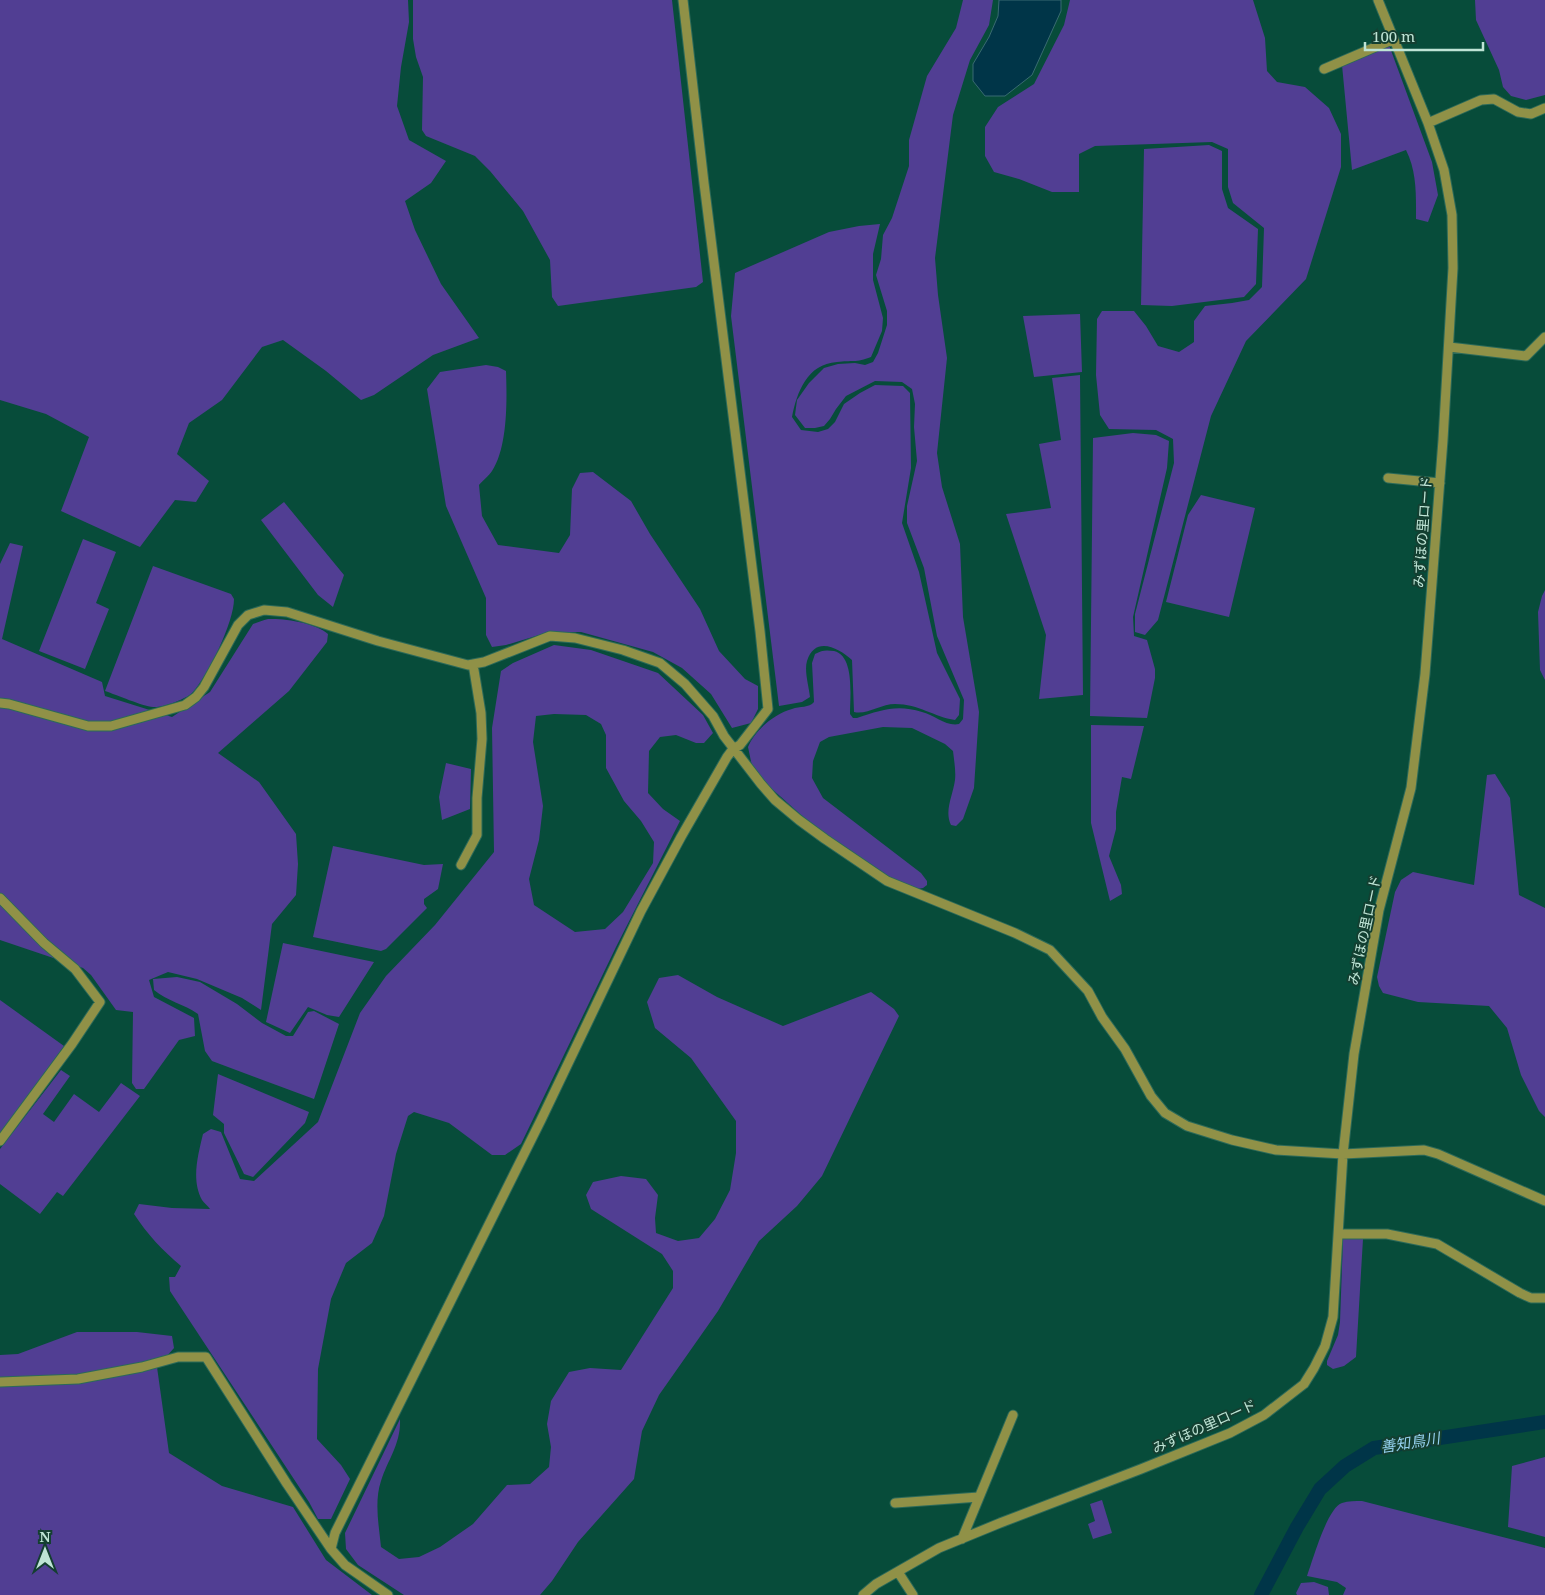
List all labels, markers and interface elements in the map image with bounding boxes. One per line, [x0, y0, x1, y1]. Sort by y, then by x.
scale bar [1365, 20, 1482, 52]
text: 100 m [1372, 26, 1415, 46]
street label: みずほの里ロード [1409, 475, 1435, 589]
street label: みずほの里ロード [1343, 873, 1385, 987]
street label: みずほの里ロード [1149, 1395, 1259, 1457]
water label: 善知鳥川 [1379, 1427, 1443, 1457]
north arrow [20, 1525, 70, 1575]
text: N [39, 1527, 51, 1546]

